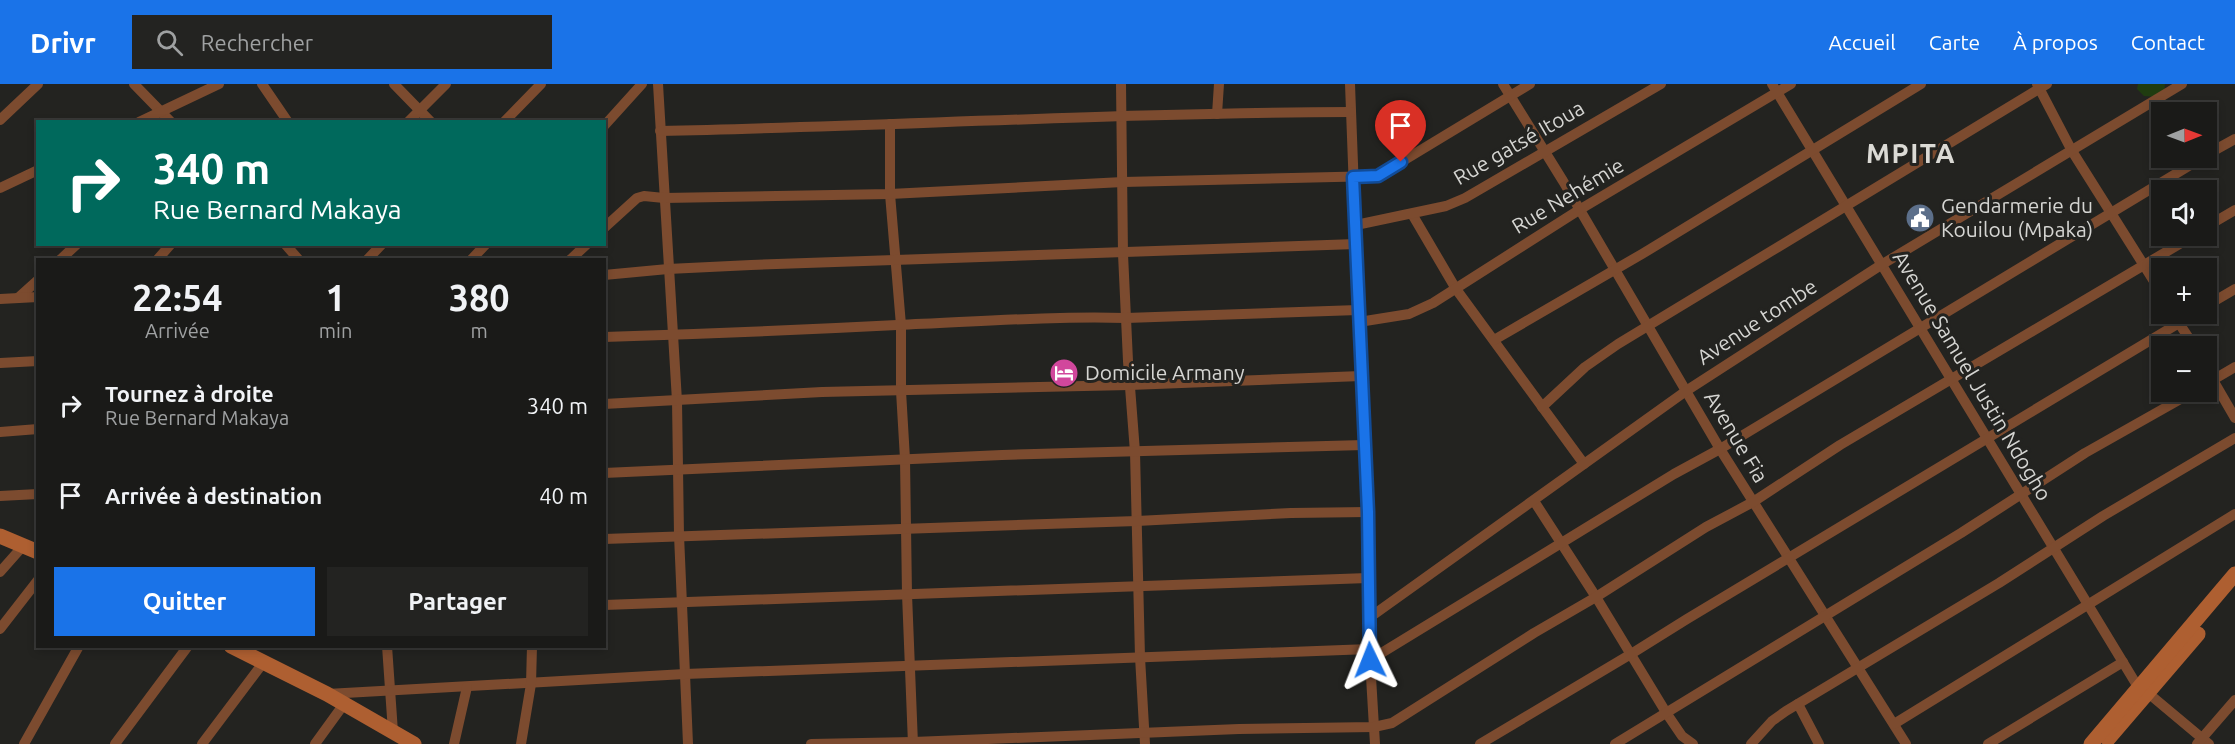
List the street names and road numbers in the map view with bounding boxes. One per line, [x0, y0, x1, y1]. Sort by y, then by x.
street label: Rue gatsé Itoua [1449, 95, 1588, 189]
street label: Rue Nehémie [1507, 152, 1628, 238]
street label: Avenue Samuel Justin Ndogho [1889, 246, 2057, 505]
street label: Avenue tombe [1692, 274, 1821, 369]
street label: Avenue Fia [1700, 386, 1774, 487]

